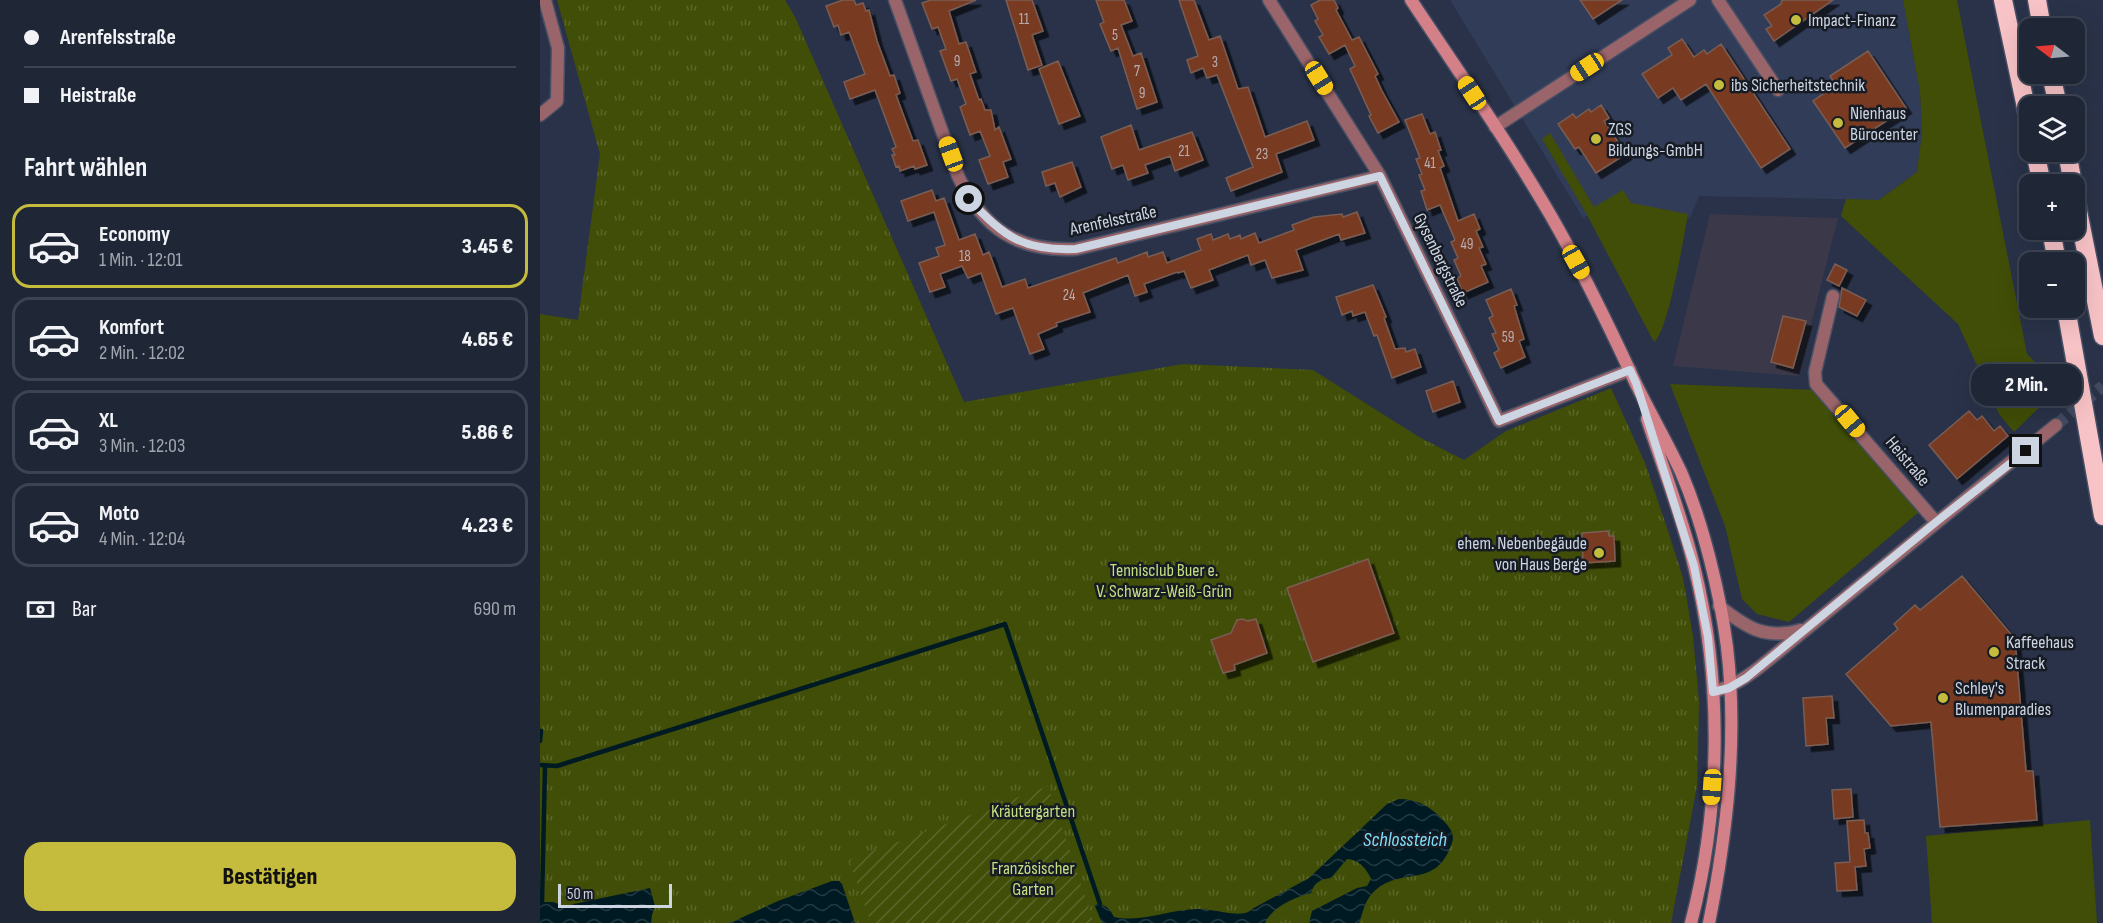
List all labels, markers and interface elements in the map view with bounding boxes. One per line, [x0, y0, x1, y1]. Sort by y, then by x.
house number: 11 [1019, 10, 1030, 29]
place label: Impact-Finanz [1808, 10, 1897, 31]
marker: Impact-Finanz [1789, 13, 1803, 27]
north arrow [2019, 18, 2085, 84]
map controls [2019, 18, 2085, 318]
text: Arenfelsstraße [60, 24, 176, 51]
house number: 5 [1112, 26, 1118, 45]
car [1567, 50, 1607, 84]
house number: 9 [954, 52, 960, 71]
house number: 3 [1212, 53, 1218, 72]
car [1302, 58, 1336, 98]
house number: 7 [1134, 62, 1140, 81]
car [1455, 73, 1489, 113]
place label: ibs Sicherheitstechnik [1731, 75, 1865, 96]
marker: ibs Sicherheitstechnik [1712, 78, 1726, 92]
text: Heistraße [60, 82, 136, 109]
house number: 9 [1139, 84, 1145, 103]
button: layers [2019, 96, 2085, 162]
place label: Nienhaus Bürocenter [1850, 103, 1918, 145]
marker: Nienhaus Bürocenter [1831, 116, 1845, 130]
place label: ZGS Bildungs-GmbH [1608, 119, 1703, 161]
marker: ZGS Bildungs-GmbH [1589, 132, 1603, 146]
car [936, 134, 966, 174]
house number: 21 [1178, 142, 1190, 161]
house number: 23 [1256, 145, 1268, 164]
text: Fahrt wählen [24, 152, 147, 184]
house number: 41 [1424, 154, 1437, 173]
button: + [2019, 174, 2085, 240]
route start [955, 185, 982, 212]
street label: Arenfelsstraße [1067, 201, 1158, 240]
street label: Gysenbergstraße [1409, 210, 1472, 311]
icon: car [27, 219, 81, 273]
text: Economy [99, 221, 170, 248]
text: 3.45 € [462, 233, 513, 260]
house number: 49 [1461, 235, 1473, 254]
car [1559, 242, 1593, 282]
house number: 18 [959, 247, 971, 266]
text: 1 Min. · 12:01 [99, 248, 183, 272]
button: − [2019, 252, 2085, 318]
house number: 24 [1063, 286, 1075, 305]
icon: car [27, 312, 81, 366]
text: Komfort [99, 314, 164, 341]
text: 4.65 € [462, 326, 513, 353]
house number: 59 [1502, 328, 1514, 347]
text: 2 Min. · 12:02 [99, 341, 185, 365]
callout: 2 Min. [1970, 364, 2081, 406]
text: 2 Min. [2005, 373, 2048, 397]
car [1832, 401, 1868, 441]
icon: car [27, 405, 81, 459]
text: XL [99, 407, 118, 434]
text: 5.86 € [461, 419, 513, 446]
street label: Heistraße [1881, 432, 1934, 490]
text: 3 Min. · 12:03 [99, 434, 185, 458]
route end [2012, 437, 2039, 464]
icon: car [27, 498, 81, 552]
text: Moto [99, 500, 139, 527]
text: 4.23 € [462, 512, 513, 539]
text: 4 Min. · 12:04 [99, 527, 185, 551]
place label: ehem. Nebenbegäude von Haus Berge [1457, 533, 1587, 575]
marker: ehem. Nebenbegäude von Haus Berge [1592, 546, 1606, 560]
park label: Tennisclub Buer e. V. Schwarz-Weiß-Grün [1096, 560, 1232, 602]
icon: cash [24, 593, 57, 626]
text: Bar [72, 596, 97, 623]
text: 690 m [474, 597, 516, 621]
place label: Kaffeehaus Strack [2006, 632, 2074, 674]
marker: Kaffeehaus Strack [1987, 645, 2001, 659]
place label: Schley's Blumenparadies [1955, 678, 2051, 720]
marker: Schley's Blumenparadies [1936, 691, 1950, 705]
car [1702, 768, 1722, 806]
park label: Kräutergarten [991, 801, 1075, 822]
water label: Schlossteich [1363, 828, 1447, 852]
button: Bestätigen [24, 842, 516, 911]
park label: Französischer Garten [991, 858, 1075, 900]
scale bar [558, 881, 672, 908]
text: 50 m [567, 885, 593, 904]

